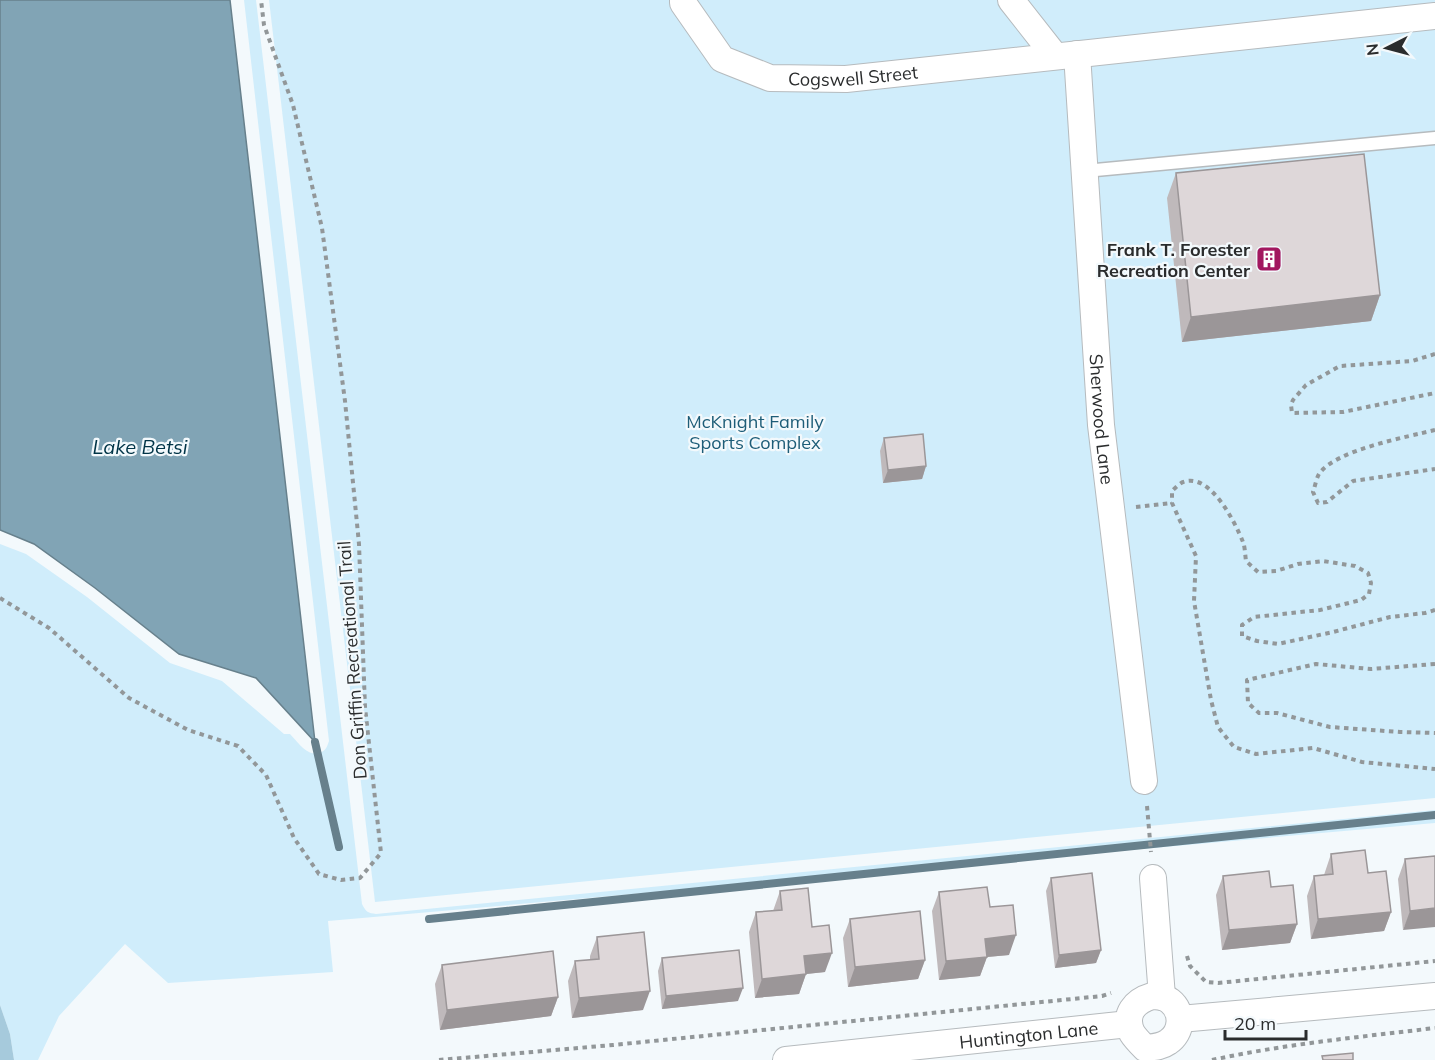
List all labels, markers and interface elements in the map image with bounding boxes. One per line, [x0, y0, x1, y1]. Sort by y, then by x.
north arrow [1357, 18, 1417, 78]
text: N [1362, 43, 1383, 57]
street label: Cogswell Street [788, 60, 919, 91]
place label: Frank T. Forester Recreation Center [1097, 238, 1251, 282]
building icon: Frank T. Forester Recreation Center [1254, 244, 1284, 274]
street label: Sherwood Lane [1085, 353, 1120, 486]
park label: McKnight Family Sports Complex [686, 410, 824, 454]
water label: Lake Betsi [92, 434, 188, 459]
street label: Don Griffin Recreational Trail [332, 540, 372, 780]
scale bar [1225, 1003, 1306, 1041]
text: 20 m [1234, 1012, 1276, 1035]
street label: Huntington Lane [958, 1016, 1099, 1053]

